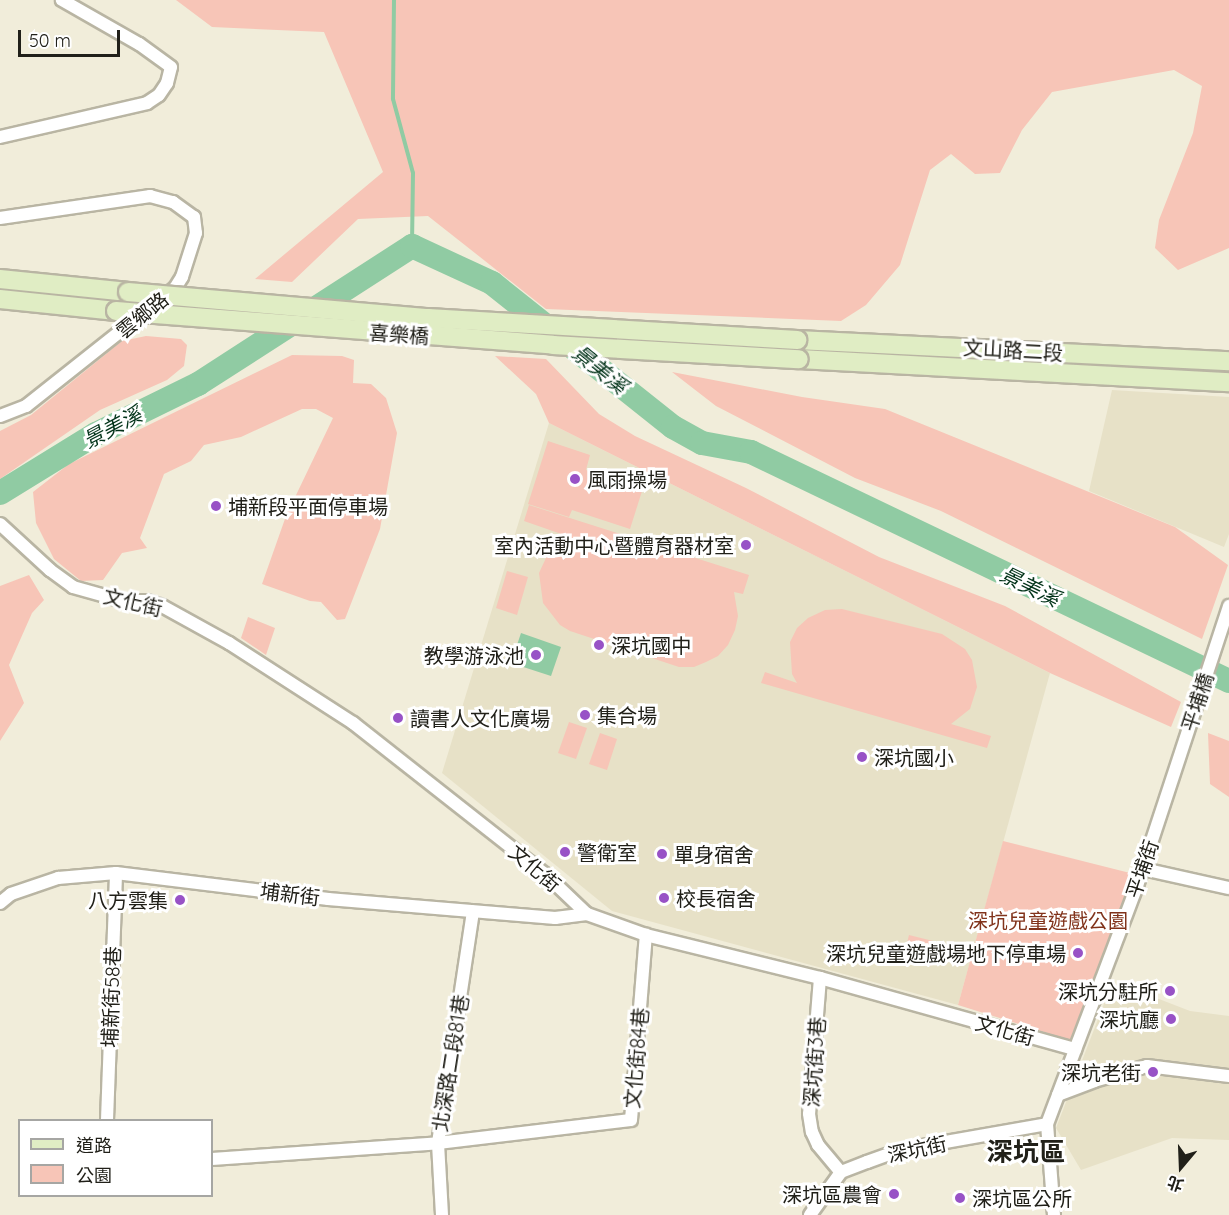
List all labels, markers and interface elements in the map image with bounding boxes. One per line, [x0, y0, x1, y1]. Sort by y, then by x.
scale bar [21, 18, 123, 56]
text: 50 m [29, 29, 71, 52]
street label: 雲鄉路 [111, 287, 173, 343]
street label: 喜樂橋 [368, 320, 430, 348]
street label: 文山路二段 [962, 335, 1064, 365]
water label: 景美溪 [568, 339, 632, 399]
water label: 景美溪 [78, 401, 146, 453]
place label: 風雨操場 [587, 467, 667, 491]
marker: 風雨操場 [568, 472, 582, 486]
place label: 埔新段平面停車場 [228, 494, 388, 518]
marker: 埔新段平面停車場 [209, 499, 223, 513]
place label: 室內活動中心暨體育器材室 [494, 533, 734, 557]
marker: 室內活動中心暨體育器材室 [739, 538, 753, 552]
water label: 景美溪 [996, 561, 1064, 611]
street label: 文化街 [101, 584, 165, 620]
place label: 深坑國中 [611, 633, 691, 657]
marker: 深坑國中 [592, 638, 606, 652]
place label: 教學游泳池 [424, 643, 524, 667]
marker: 教學游泳池 [529, 648, 543, 662]
street label: 平埔橋 [1176, 670, 1218, 734]
place label: 集合場 [597, 703, 657, 727]
place label: 讀書人文化廣場 [410, 706, 550, 730]
marker: 集合場 [578, 708, 592, 722]
marker: 讀書人文化廣場 [391, 711, 405, 725]
place label: 深坑國小 [874, 745, 954, 769]
marker: 深坑國小 [855, 750, 869, 764]
street label: 平埔街 [1121, 837, 1163, 901]
street label: 文化街 [504, 840, 566, 896]
place label: 警衛室 [577, 840, 637, 864]
place label: 單身宿舍 [674, 842, 754, 866]
marker: 警衛室 [558, 845, 572, 859]
marker: 單身宿舍 [655, 847, 669, 861]
street label: 埔新街 [259, 878, 321, 910]
place label: 校長宿舍 [676, 886, 756, 910]
place label: 八方雲集 [88, 888, 168, 912]
marker: 校長宿舍 [657, 891, 671, 905]
marker: 八方雲集 [173, 893, 187, 907]
park label: 深坑兒童遊戲公園 [968, 908, 1128, 932]
place label: 深坑兒童遊戲場地下停車場 [826, 941, 1066, 965]
street label: 埔新街58巷 [97, 946, 125, 1048]
marker: 深坑兒童遊戲場地下停車場 [1071, 946, 1085, 960]
place label: 深坑分駐所 [1058, 979, 1158, 1003]
marker: 深坑分駐所 [1163, 984, 1177, 998]
street label: 北深路二段81巷 [427, 993, 473, 1133]
street label: 文化街84巷 [620, 1006, 652, 1110]
place label: 深坑廳 [1099, 1007, 1159, 1031]
street label: 文化街 [973, 1010, 1037, 1050]
marker: 深坑廳 [1164, 1012, 1178, 1026]
street label: 深坑街3巷 [799, 1016, 829, 1108]
place label: 深坑老街 [1061, 1060, 1141, 1084]
marker: 深坑老街 [1146, 1065, 1160, 1079]
legend [18, 1119, 213, 1197]
street label: 深坑街 [885, 1131, 949, 1167]
text: 道路 [76, 1134, 112, 1157]
district label: 深坑區 [987, 1136, 1065, 1168]
north arrow [1151, 1137, 1211, 1197]
text: 公園 [76, 1164, 112, 1187]
text: 北 [1164, 1172, 1186, 1196]
place label: 深坑區農會 [782, 1182, 882, 1206]
place label: 深坑區公所 [972, 1186, 1072, 1210]
marker: 深坑區農會 [887, 1187, 901, 1201]
marker: 深坑區公所 [953, 1191, 967, 1205]

